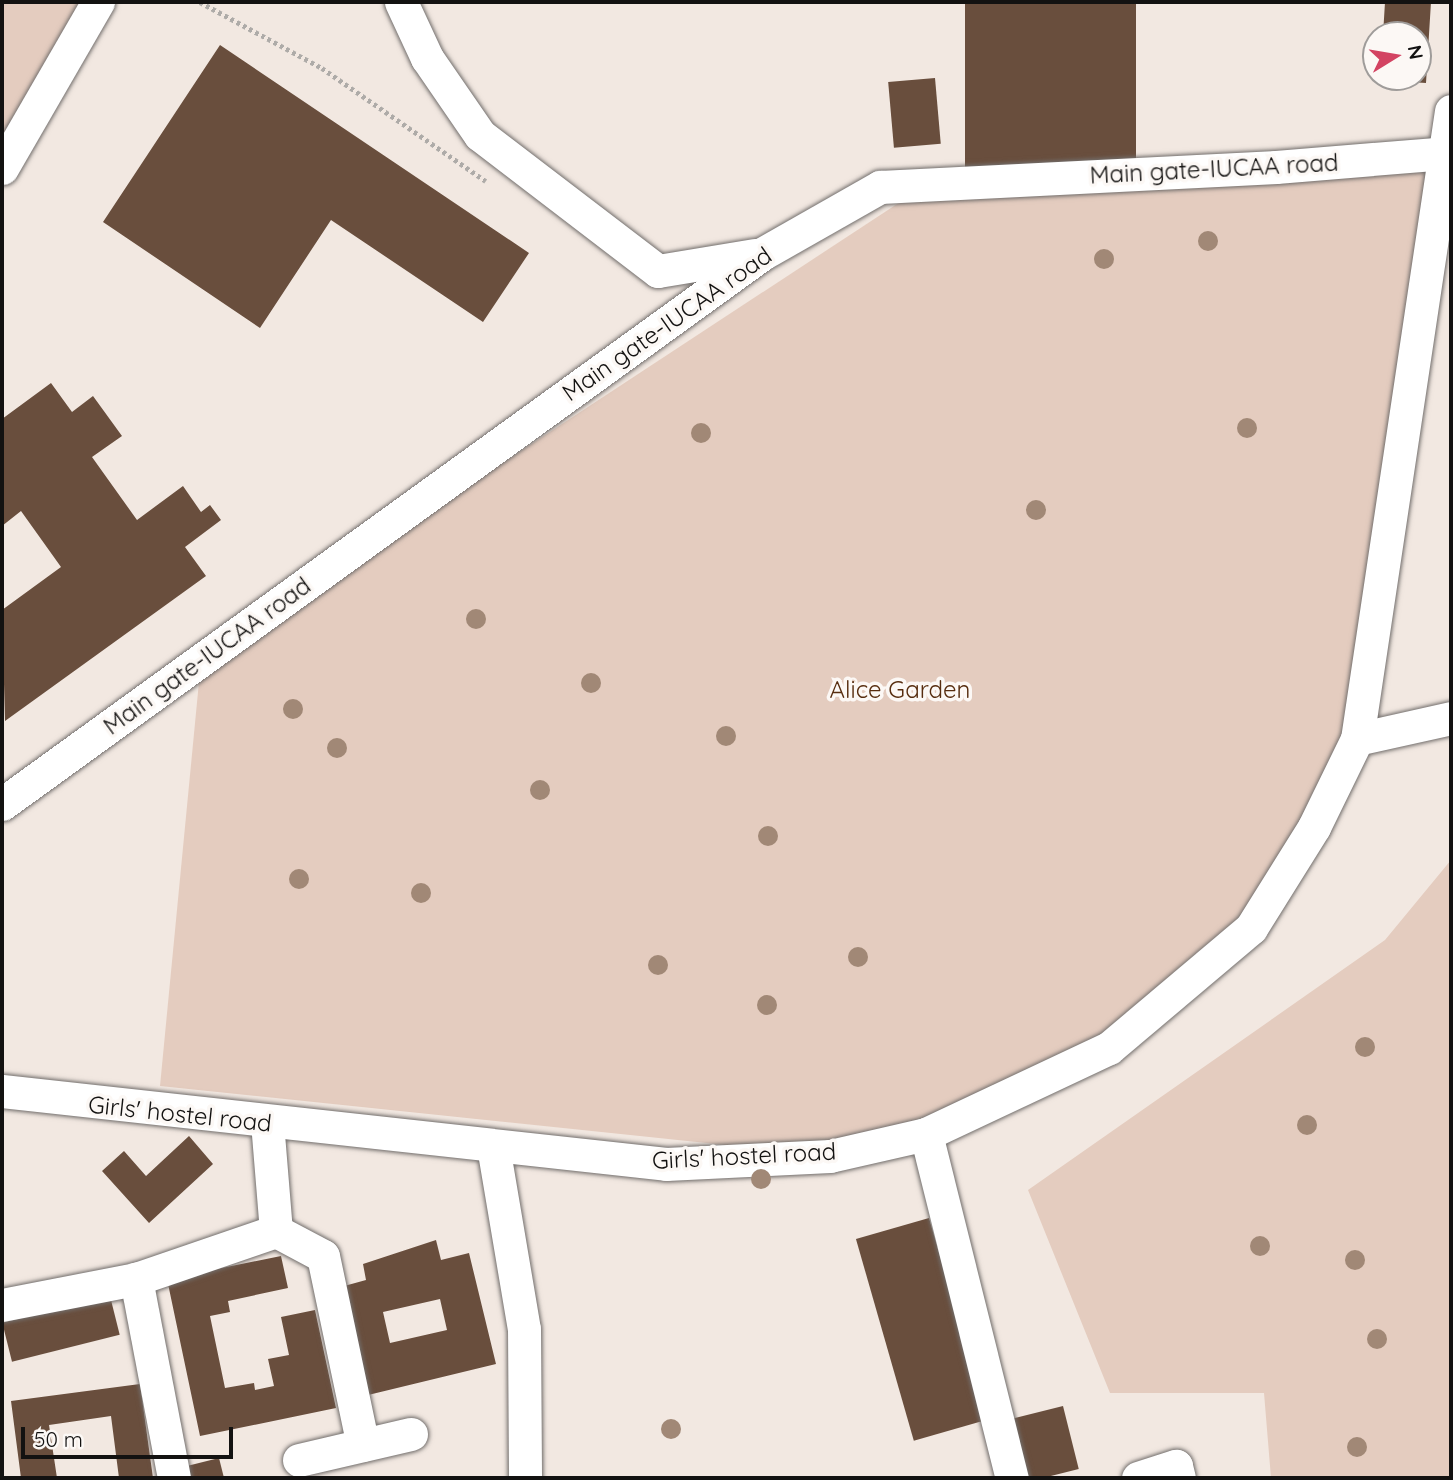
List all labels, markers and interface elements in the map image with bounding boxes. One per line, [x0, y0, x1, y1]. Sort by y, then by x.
north arrow [1362, 21, 1432, 91]
text: N [1403, 43, 1429, 62]
street label: Main gate-IUCAA road [1089, 148, 1339, 190]
street label: Main gate-IUCAA road [557, 241, 777, 407]
street label: Main gate-IUCAA road [98, 571, 316, 741]
park label: Alice Garden [830, 676, 970, 704]
street label: Girls' hostel road [87, 1090, 273, 1138]
street label: Girls' hostel road [651, 1137, 837, 1175]
scale bar [24, 1414, 236, 1458]
text: 50 m [34, 1426, 83, 1452]

